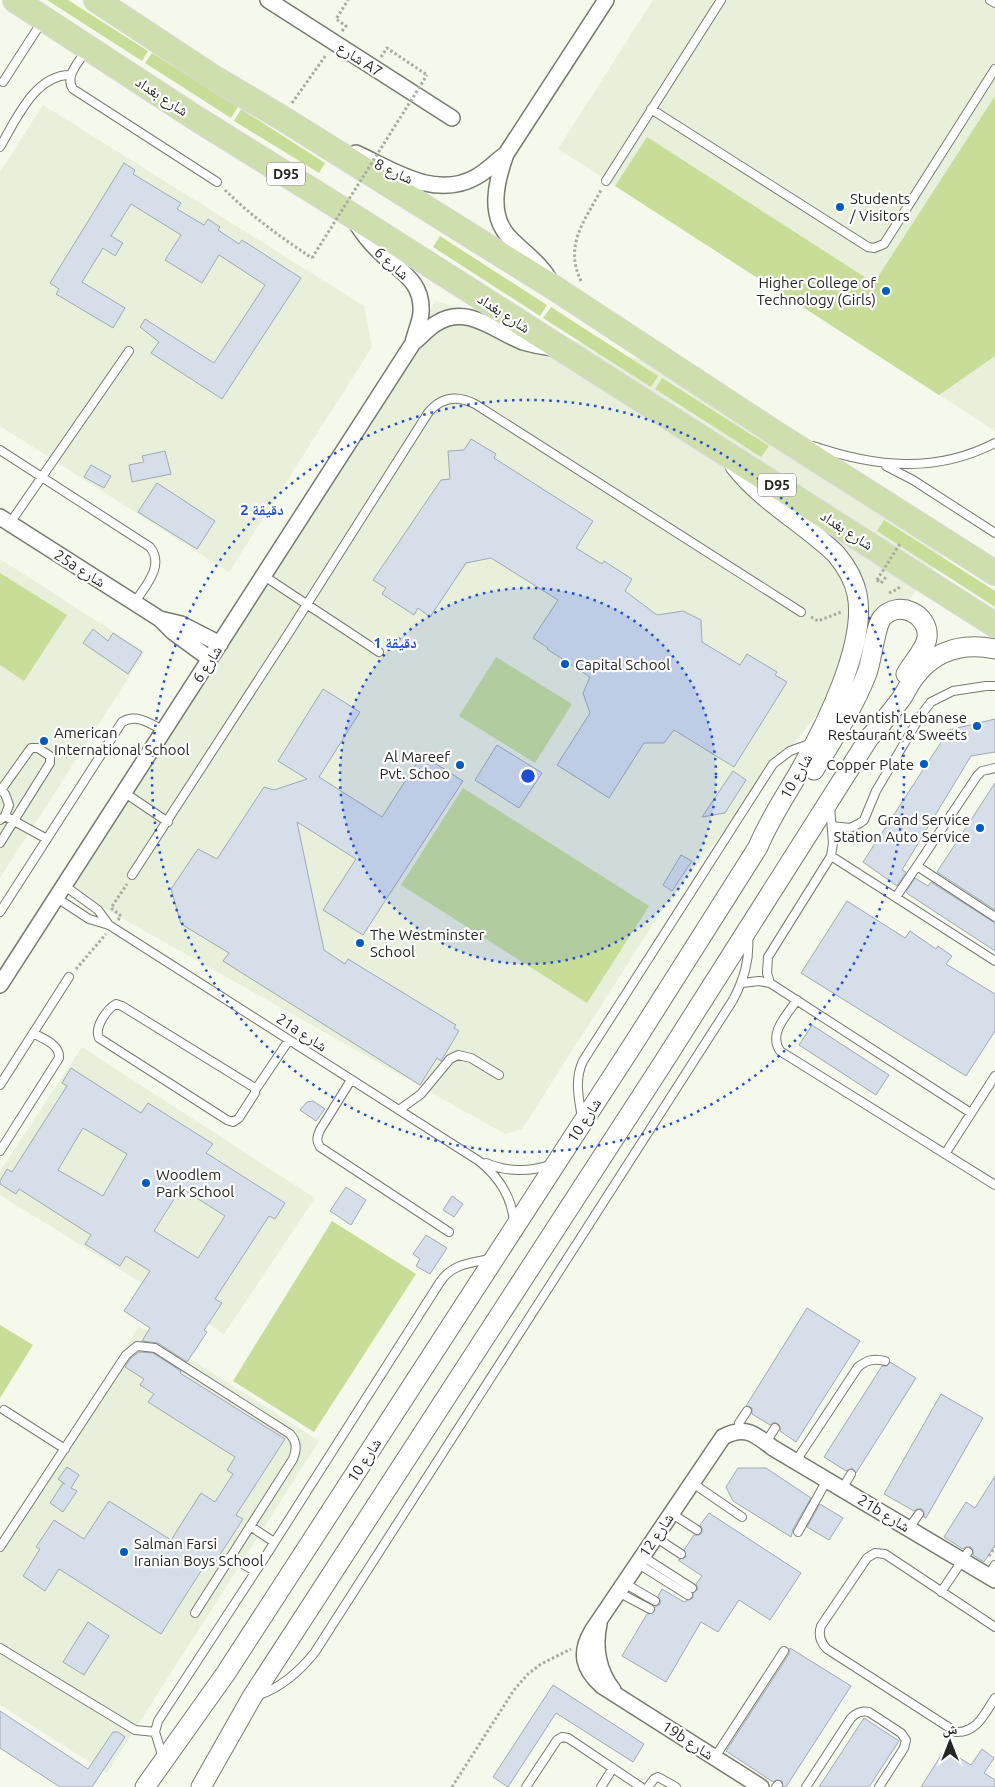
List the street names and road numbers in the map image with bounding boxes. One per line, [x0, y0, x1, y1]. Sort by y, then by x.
street label: شارع A7 [333, 38, 386, 81]
street label: شارع بغداد [131, 73, 192, 121]
street label: شارع 8 [371, 155, 416, 189]
road number: D95 [267, 162, 305, 185]
street label: شارع 6 [370, 243, 413, 284]
street label: شارع بغداد [473, 290, 534, 338]
road number: D95 [758, 474, 796, 496]
street label: شارع بغداد [816, 507, 877, 555]
street label: 25a شارع [50, 546, 109, 592]
street label: شارع 6 [189, 642, 227, 687]
street label: شارع 10 [776, 750, 817, 802]
street label: 21a شارع [273, 1009, 330, 1056]
street label: شارع 10 [564, 1095, 606, 1146]
street label: شارع 10 [344, 1435, 386, 1486]
street label: 21b شارع [854, 1491, 913, 1537]
street label: شارع 12 [635, 1510, 678, 1561]
street label: 19b شارع [658, 1717, 717, 1765]

